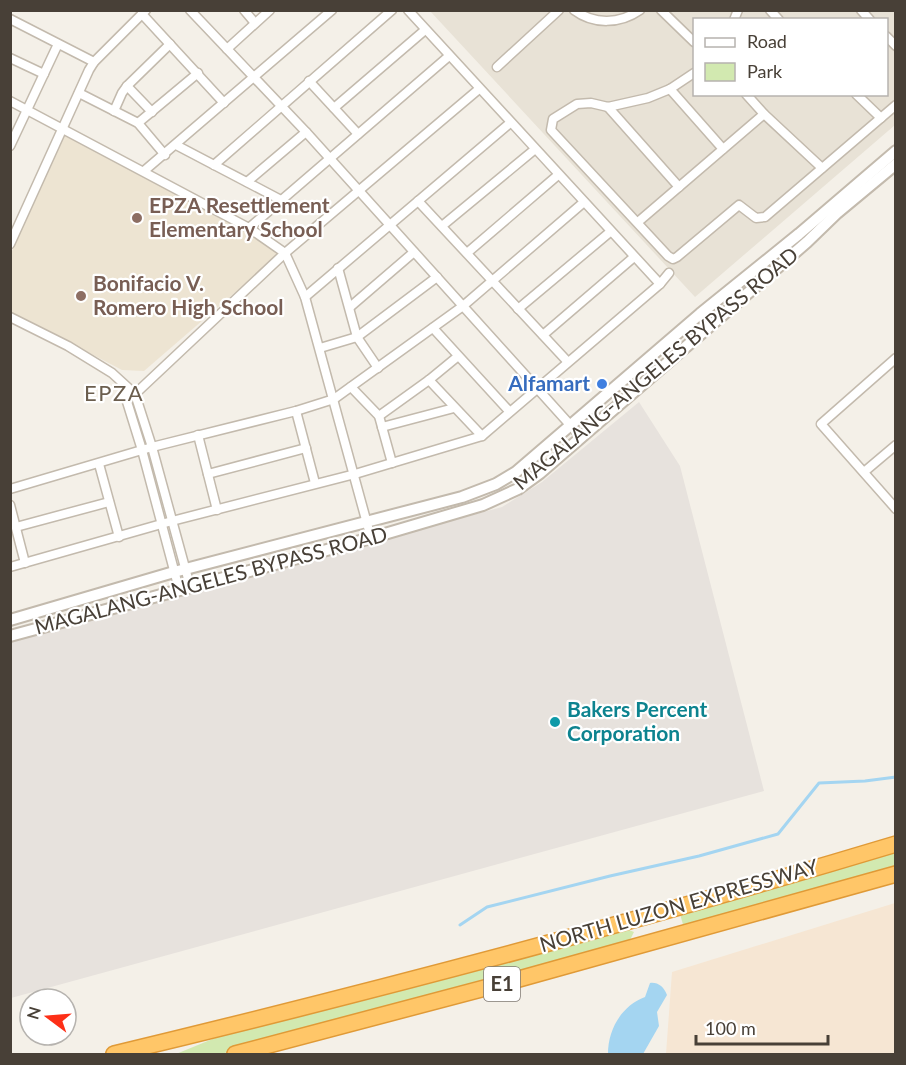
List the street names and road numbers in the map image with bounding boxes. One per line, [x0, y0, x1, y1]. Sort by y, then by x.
street label: MAGALANG-ANGELES BYPASS ROAD [508, 241, 803, 494]
street label: MAGALANG-ANGELES BYPASS ROAD [32, 520, 390, 639]
street label: NORTH LUZON EXPRESSWAY [536, 853, 822, 956]
road number: E1 [484, 967, 520, 1001]

